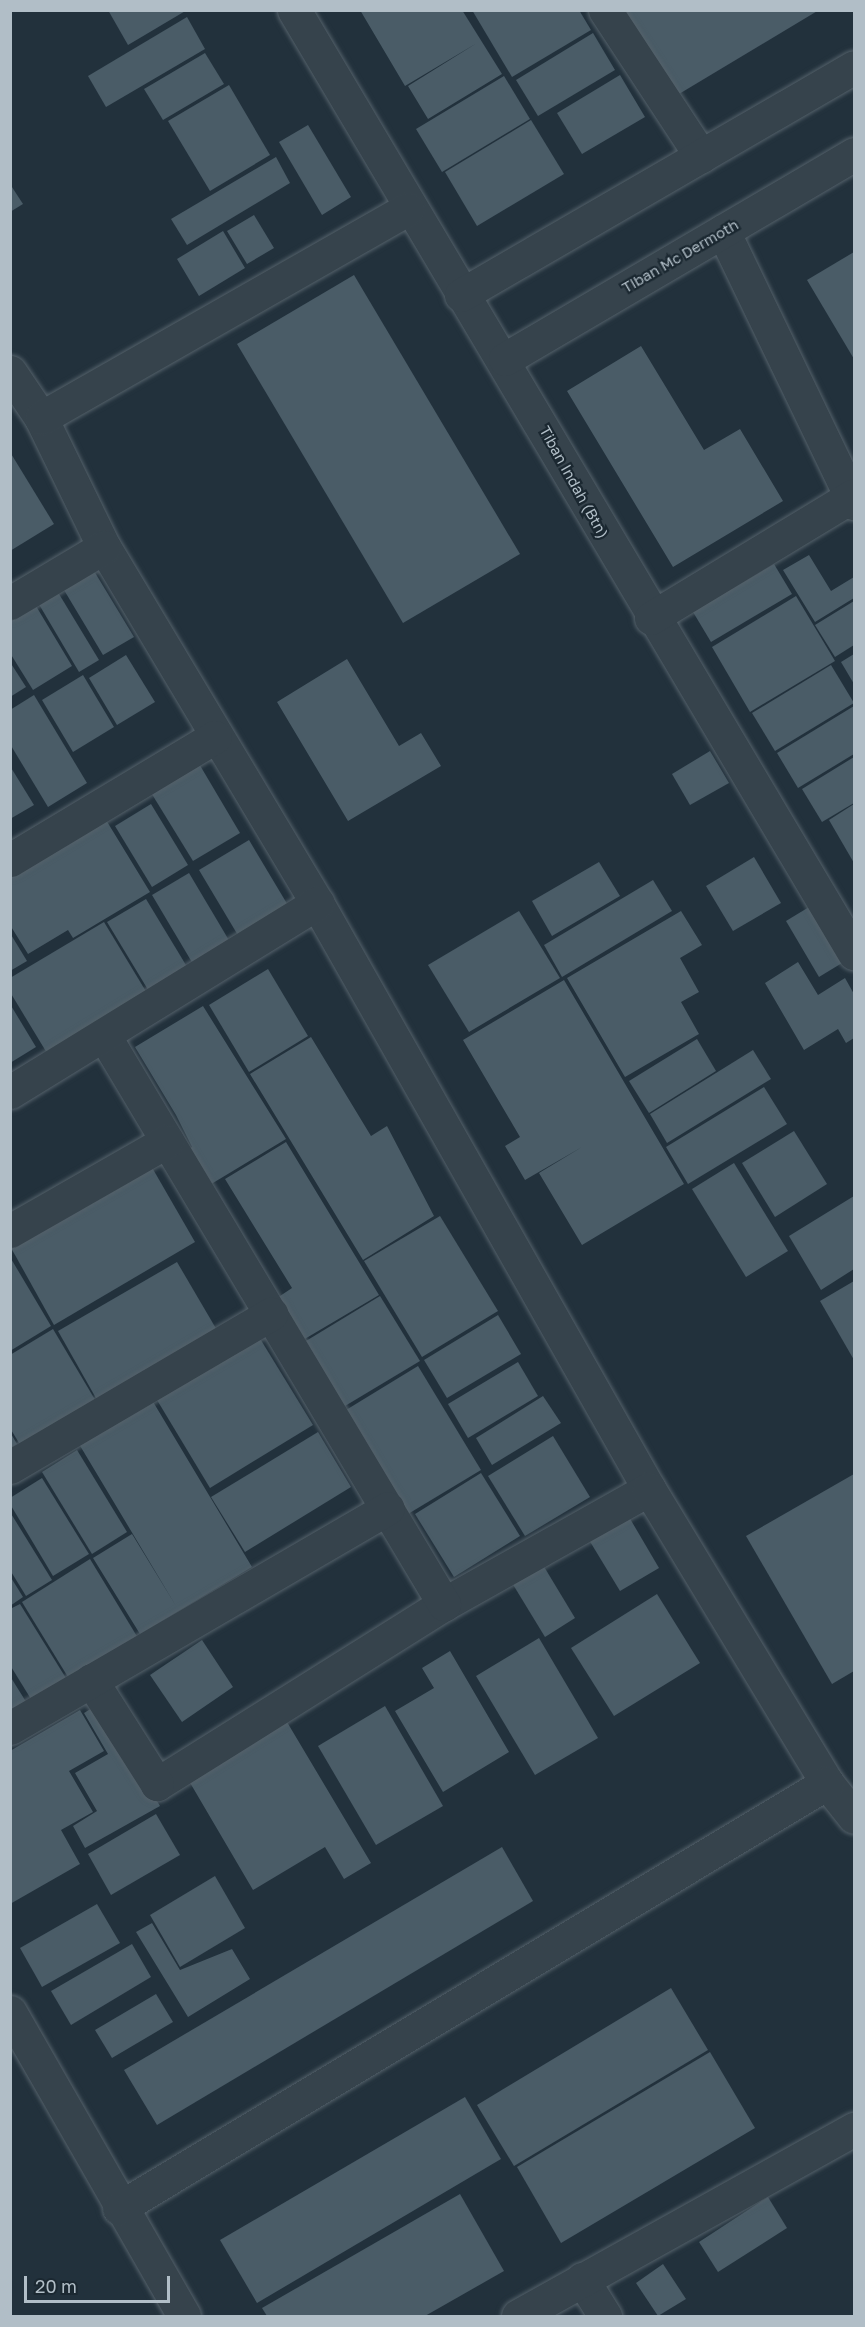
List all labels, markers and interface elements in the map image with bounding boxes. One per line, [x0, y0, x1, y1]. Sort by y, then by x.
street label: Tiban Mc Dermoth [619, 215, 741, 297]
street label: Tiban Indah (Btn) [536, 423, 612, 541]
scale bar [27, 2264, 172, 2302]
text: 20 m [35, 2275, 77, 2297]

